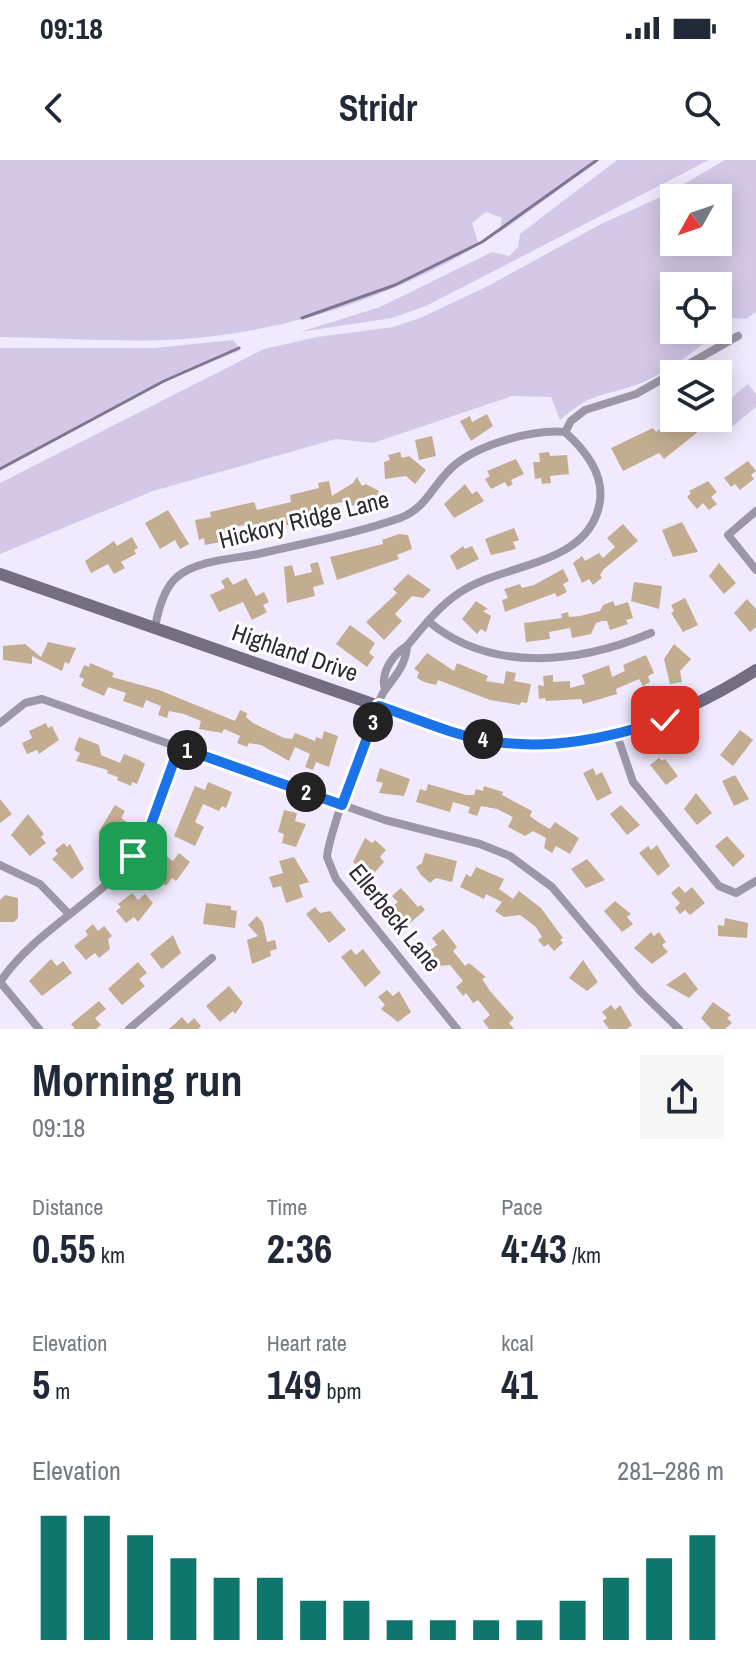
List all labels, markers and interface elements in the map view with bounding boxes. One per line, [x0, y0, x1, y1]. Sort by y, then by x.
text: 09:18 [40, 8, 103, 48]
text: Stridr [339, 84, 417, 132]
icon: back [32, 86, 76, 130]
icon: search [680, 86, 724, 130]
north arrow [660, 184, 732, 256]
map controls [660, 184, 732, 432]
button: locate [660, 272, 732, 344]
button: layers [660, 360, 732, 432]
street label: Hickory Ridge Lane [216, 482, 392, 556]
street label: Highland Drive [228, 616, 363, 689]
pin [631, 686, 699, 754]
icon: check [643, 698, 687, 742]
pin: 3 [353, 702, 393, 742]
text: 3 [368, 707, 378, 737]
pin: 4 [463, 719, 503, 759]
text: 4 [478, 724, 488, 754]
pin: 1 [167, 730, 207, 770]
text: 1 [182, 735, 192, 765]
pin: 2 [286, 772, 326, 812]
text: 2 [301, 777, 311, 807]
pin [99, 822, 167, 890]
icon: arrive [111, 834, 155, 878]
street label: Ellerbeck Lane [342, 857, 449, 978]
text: Morning run [32, 1050, 242, 1110]
button: share [640, 1055, 724, 1139]
text: 09:18 [32, 1110, 85, 1145]
text: Distance [32, 1192, 103, 1222]
text: Time [267, 1192, 307, 1222]
text: Pace [501, 1192, 542, 1222]
text: 0.55 [32, 1222, 96, 1275]
text: 2:36 [267, 1222, 332, 1275]
text: 4:43 [501, 1222, 567, 1275]
text: km [96, 1240, 125, 1270]
text: /km [567, 1240, 601, 1270]
text: Elevation [32, 1328, 107, 1358]
text: Heart rate [267, 1328, 347, 1358]
text: kcal [501, 1328, 533, 1358]
text: 5 [32, 1358, 50, 1411]
text: 149 [267, 1358, 321, 1411]
text: 41 [501, 1358, 538, 1411]
text: m [50, 1376, 70, 1406]
text: bpm [321, 1376, 362, 1406]
text: Elevation [32, 1453, 121, 1488]
text: 281–286 m [617, 1453, 724, 1488]

